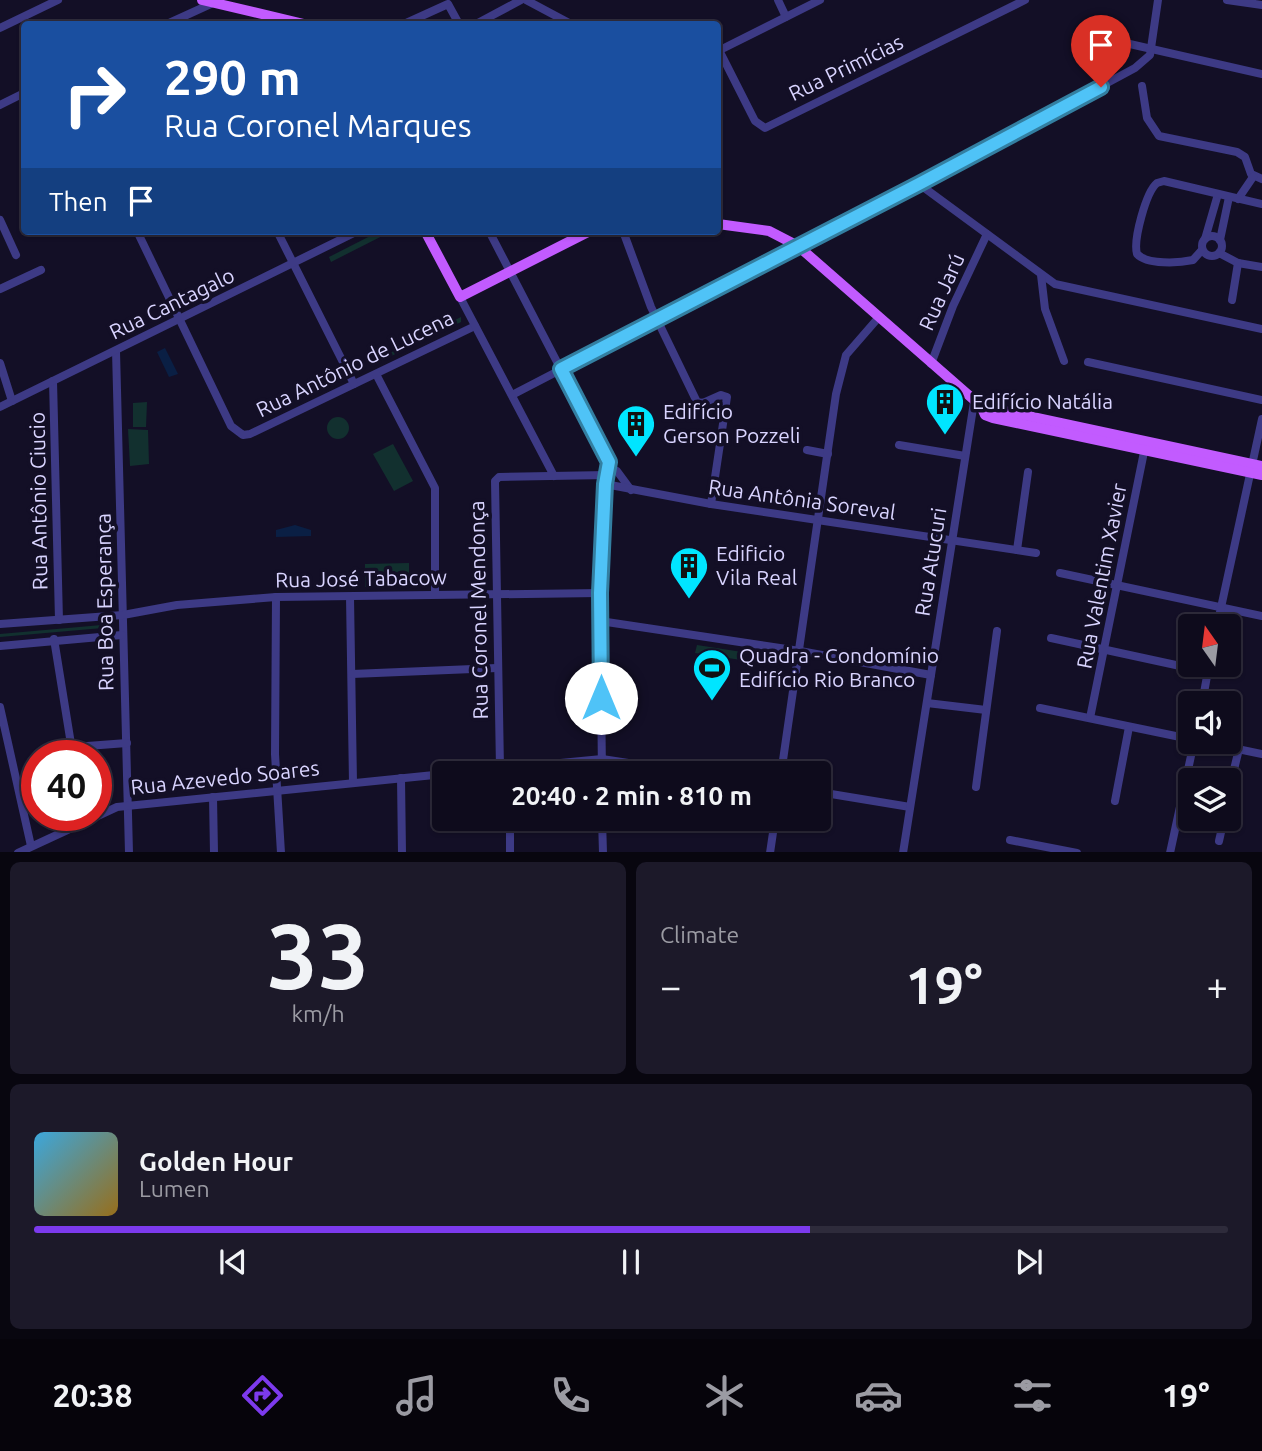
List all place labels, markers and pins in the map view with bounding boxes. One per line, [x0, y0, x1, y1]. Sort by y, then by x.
pin [1071, 15, 1131, 87]
building icon: Edifício Natália [924, 381, 966, 436]
place label: Edifício Natália [972, 389, 1113, 413]
place label: Edifício Gerson Pozzeli [663, 399, 800, 447]
building icon: Edifício Gerson Pozzeli [615, 403, 657, 458]
place label: Edificio Vila Real [716, 541, 797, 589]
building icon: Edificio Vila Real [668, 545, 710, 600]
place label: Quadra - Condomínio Edifício Rio Branco [739, 643, 939, 691]
sports icon: Quadra - Condomínio Edifício Rio Branco [691, 647, 733, 702]

